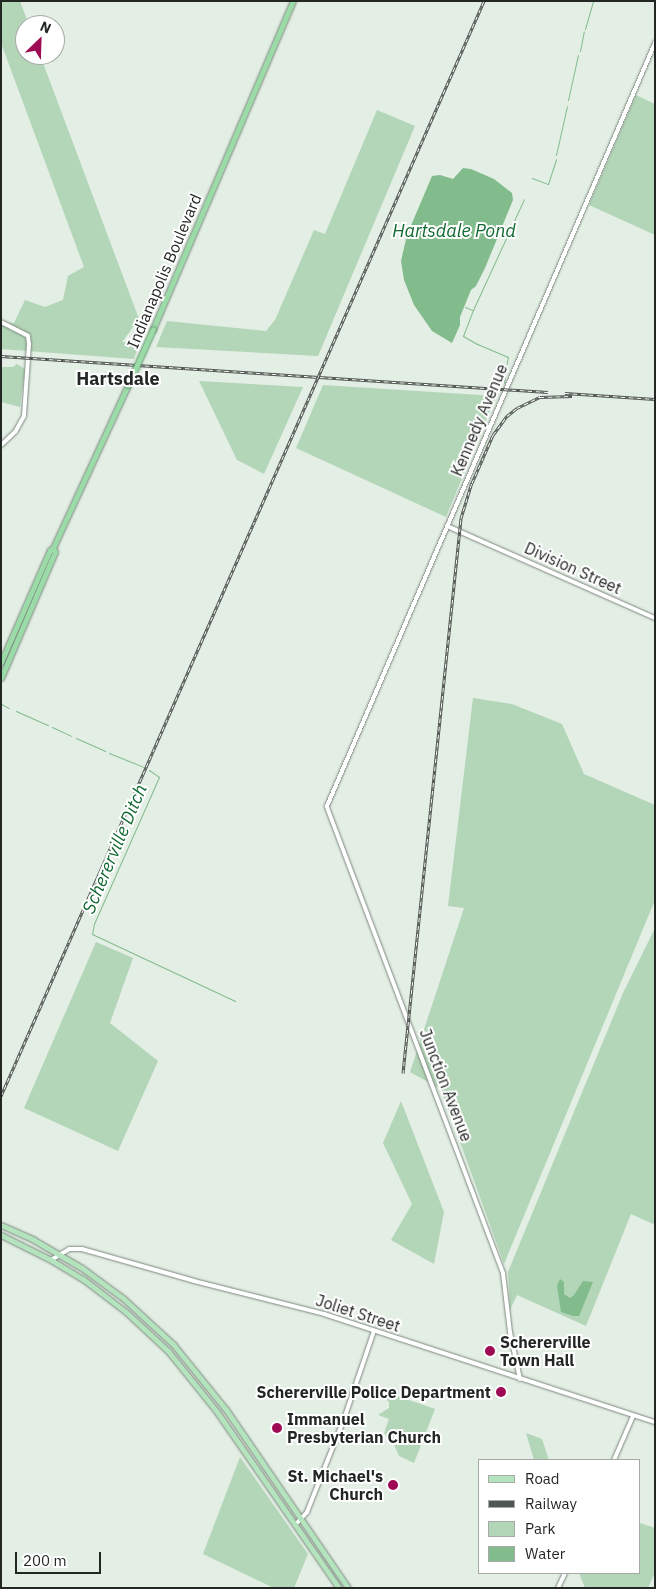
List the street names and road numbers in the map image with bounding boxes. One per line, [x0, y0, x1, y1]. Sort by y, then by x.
street label: Indianapolis Boulevard [123, 191, 205, 351]
street label: Kennedy Avenue [447, 361, 511, 479]
street label: Division Street [522, 538, 624, 598]
street label: Junction Avenue [416, 1026, 476, 1144]
street label: Joliet Street [313, 1290, 403, 1336]

